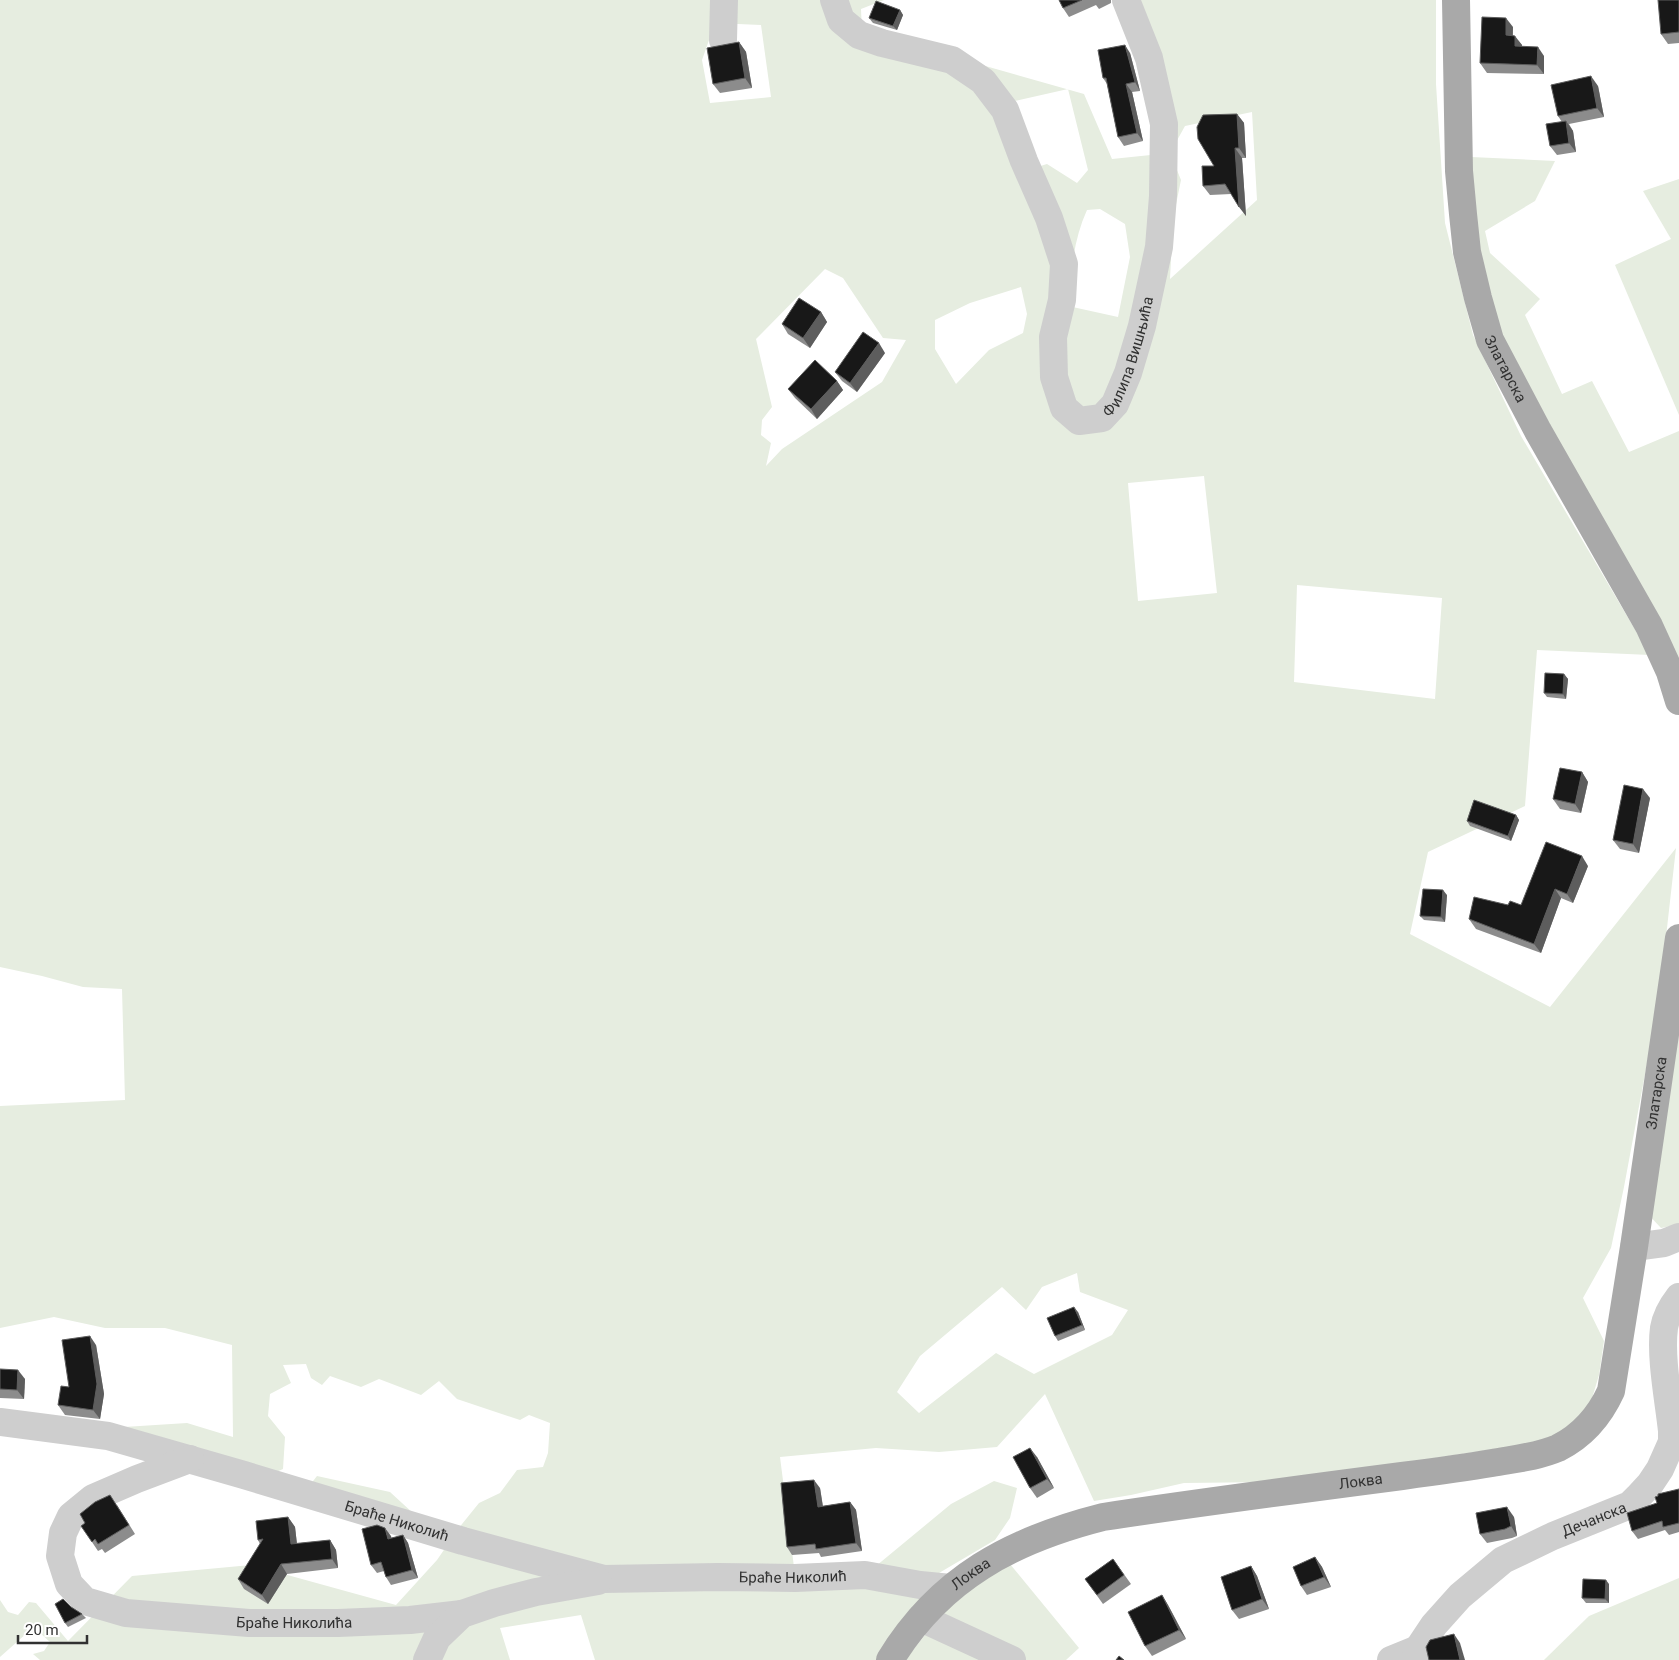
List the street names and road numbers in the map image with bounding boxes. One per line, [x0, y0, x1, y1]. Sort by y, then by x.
street label: Филипа Вишњића [1099, 295, 1157, 420]
street label: Златарска [1480, 332, 1530, 406]
street label: Златарска [1642, 1055, 1671, 1131]
street label: Локва [1338, 1470, 1384, 1493]
street label: Браће Николић [343, 1497, 451, 1545]
street label: Дечанска [1559, 1498, 1629, 1541]
street label: Локва [947, 1554, 994, 1594]
street label: Браће Николић [739, 1567, 847, 1587]
street label: Браће Николића [235, 1613, 353, 1632]

